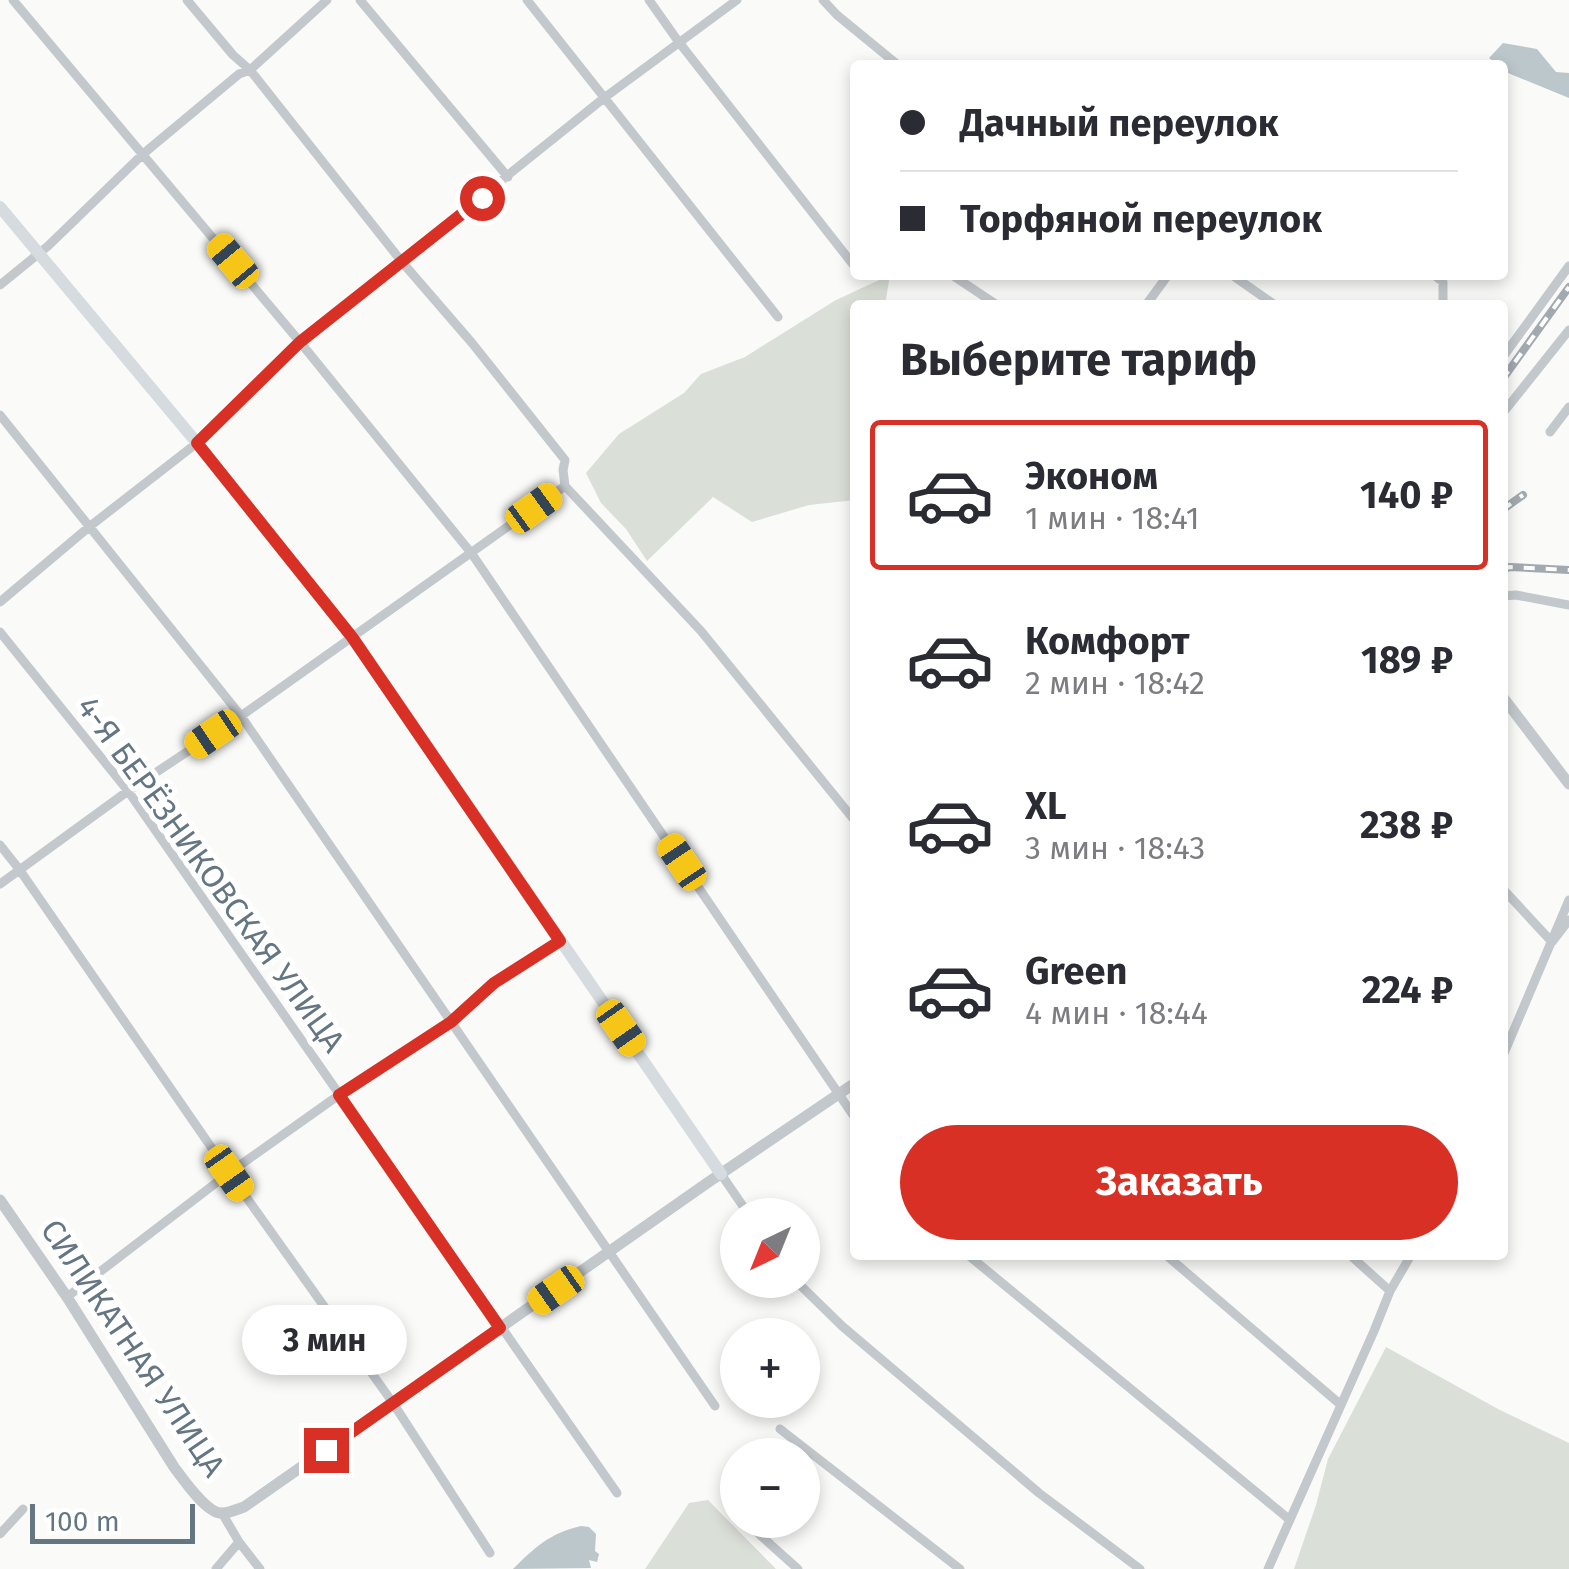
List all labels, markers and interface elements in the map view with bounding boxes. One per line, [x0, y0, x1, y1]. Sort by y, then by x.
text: Дачный переулок [960, 100, 1279, 146]
route start [460, 176, 505, 221]
text: Торфяной переулок [960, 196, 1322, 242]
car [202, 228, 264, 294]
text: Выберите тариф [900, 333, 1257, 387]
icon: car [905, 450, 995, 540]
text: Эконом [1025, 453, 1158, 499]
text: 140 ₽ [1360, 472, 1453, 518]
car [501, 478, 567, 538]
text: 1 мин · 18:41 [1025, 499, 1200, 537]
icon: car [905, 615, 995, 705]
text: Комфорт [1025, 618, 1189, 664]
text: 189 ₽ [1361, 637, 1453, 683]
text: 2 мин · 18:42 [1025, 664, 1205, 702]
street label: 4-Я БЕРЁЗНИКОВСКАЯ УЛИЦА [69, 689, 353, 1060]
car [180, 705, 246, 763]
icon: car [905, 780, 995, 870]
text: XL [1025, 783, 1067, 829]
text: 238 ₽ [1360, 802, 1453, 848]
car [653, 829, 711, 895]
text: 3 мин · 18:43 [1025, 829, 1205, 867]
icon: car [905, 945, 995, 1035]
text: Green [1025, 948, 1128, 994]
text: 224 ₽ [1362, 967, 1453, 1013]
text: 4 мин · 18:44 [1025, 994, 1208, 1032]
car [592, 995, 650, 1061]
button: Заказать [900, 1125, 1458, 1240]
car [200, 1140, 258, 1206]
north arrow [720, 1198, 820, 1298]
map controls [720, 1198, 820, 1538]
street label: СИЛИКАТНАЯ УЛИЦА [33, 1212, 234, 1484]
car [523, 1261, 589, 1319]
callout: 3 мин [244, 1305, 408, 1375]
button: + [720, 1318, 820, 1418]
text: 3 мин [283, 1321, 366, 1359]
route end [304, 1428, 349, 1473]
button: − [720, 1438, 820, 1538]
scale bar [30, 1499, 195, 1544]
text: 100 m [45, 1505, 120, 1538]

